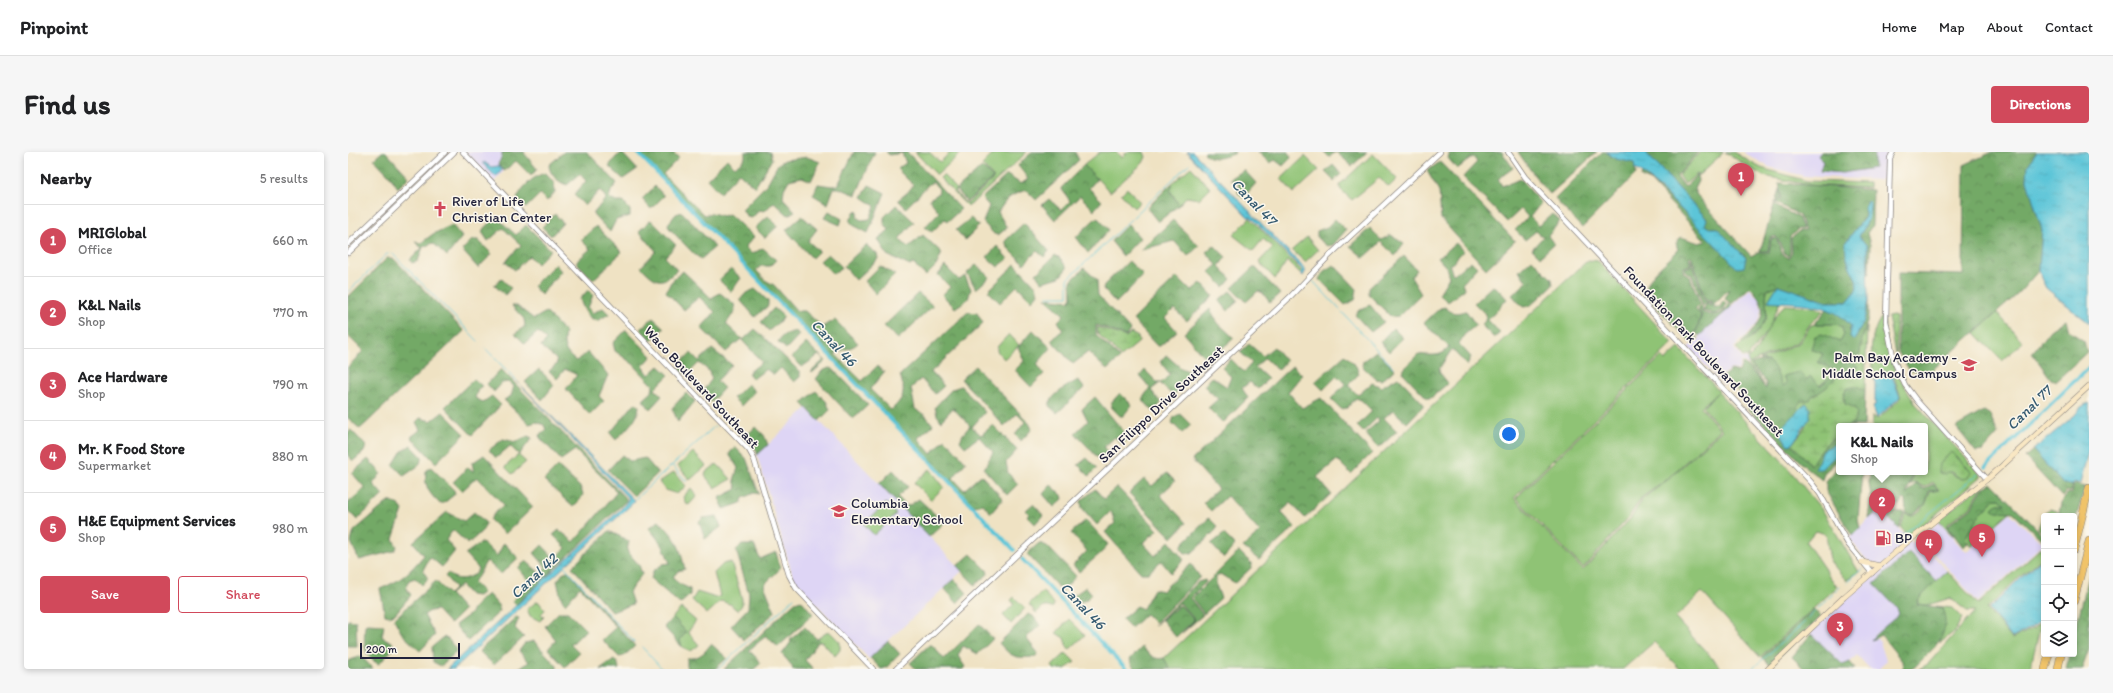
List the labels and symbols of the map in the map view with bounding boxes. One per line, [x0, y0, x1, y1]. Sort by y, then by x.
pin: 1 [1728, 163, 1754, 196]
water label: Canal 47 [1228, 175, 1282, 231]
place label: River of Life Christian Center [452, 193, 552, 226]
church icon: River of Life Christian Center [431, 200, 449, 218]
street label: Foundation Park Boulevard Southeast [1620, 262, 1787, 440]
water label: Canal 46 [808, 316, 861, 371]
street label: Waco Boulevard Southeast [641, 323, 763, 452]
street label: San Filippo Drive Southeast [1095, 342, 1227, 467]
place label: Palm Bay Academy - Middle School Campus [1822, 349, 1957, 382]
school or university icon: Palm Bay Academy - Middle School Campus [1960, 356, 1978, 374]
water label: Canal 77 [2003, 380, 2057, 434]
your location [1499, 424, 1519, 444]
pin: 2 [1869, 488, 1895, 521]
place label: Columbia Elementary School [851, 495, 963, 528]
school or university icon: Columbia Elementary School [830, 502, 848, 520]
pin: 5 [1969, 524, 1995, 557]
fuel station icon: BP [1874, 529, 1892, 547]
place label: BP [1895, 530, 1912, 547]
pin: 4 [1916, 530, 1942, 563]
water label: Canal 42 [507, 549, 562, 602]
water label: Canal 46 [1057, 579, 1110, 634]
pin: 3 [1827, 613, 1853, 646]
scale bar [360, 641, 460, 660]

